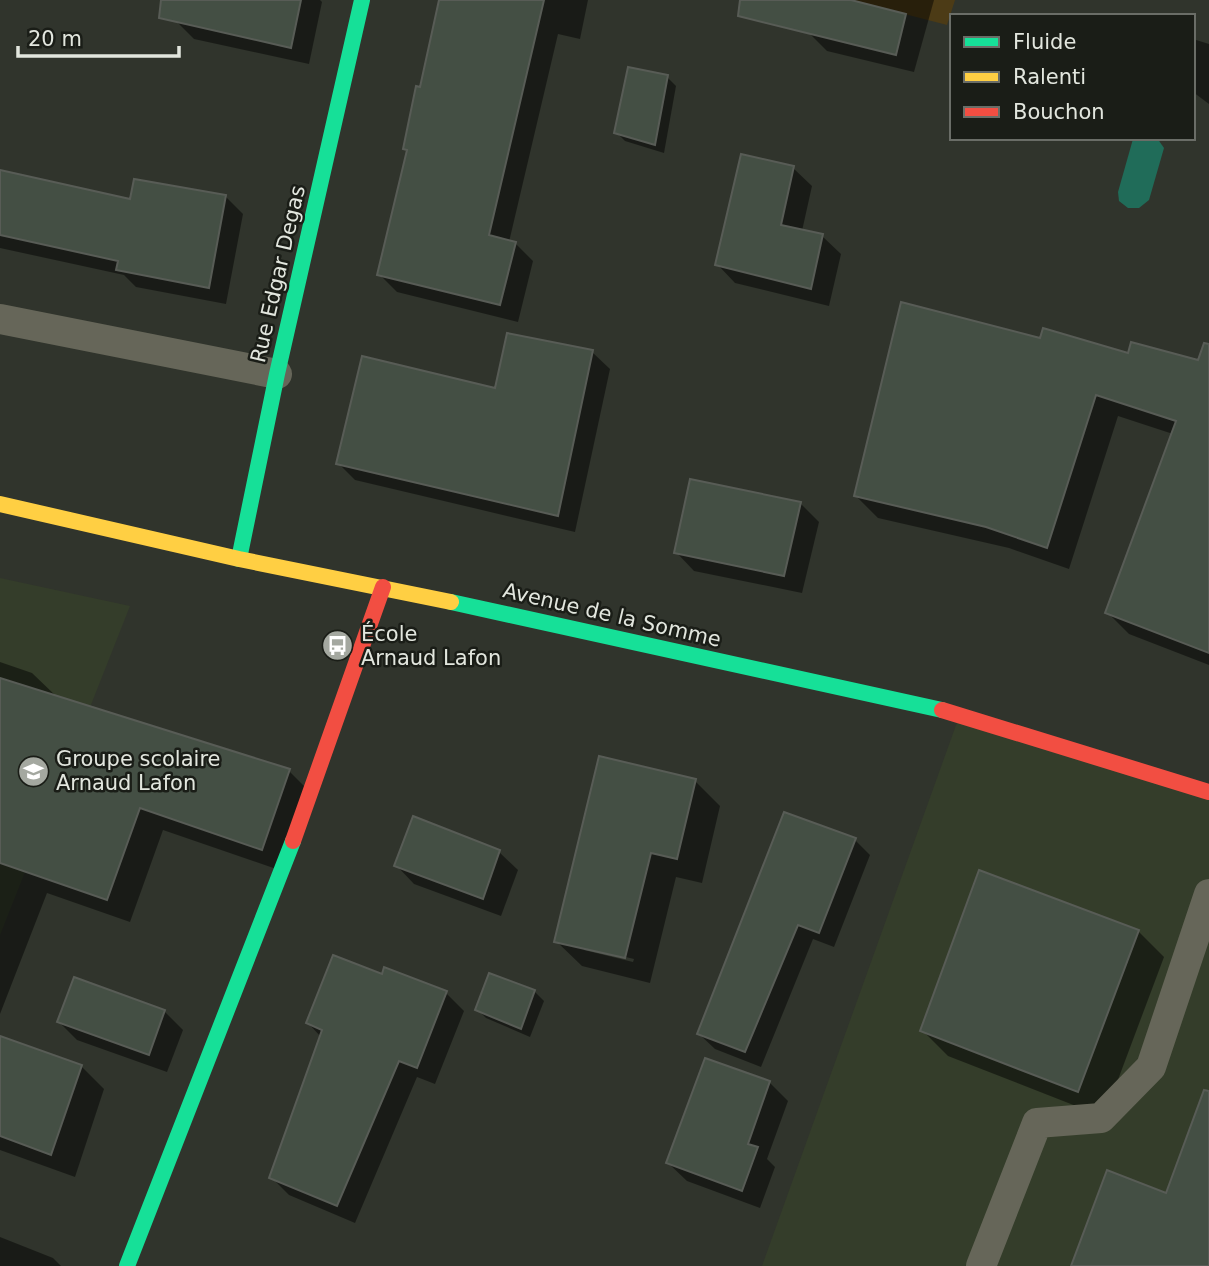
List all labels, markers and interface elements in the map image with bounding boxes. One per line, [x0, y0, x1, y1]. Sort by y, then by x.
scale bar [18, 14, 178, 58]
legend [950, 14, 1195, 140]
text: 20 m [28, 27, 82, 51]
text: Fluide [1013, 30, 1076, 54]
text: Ralenti [1013, 65, 1086, 89]
text: Bouchon [1013, 100, 1105, 124]
street label: Rue Edgar Degas [246, 183, 310, 365]
street label: Avenue de la Somme [501, 578, 723, 652]
place label: École Arnaud Lafon [361, 621, 501, 670]
bus stop icon: École Arnaud Lafon [321, 629, 355, 663]
place label: Groupe scolaire Arnaud Lafon [56, 747, 221, 795]
school or university icon: Groupe scolaire Arnaud Lafon [16, 754, 50, 788]

